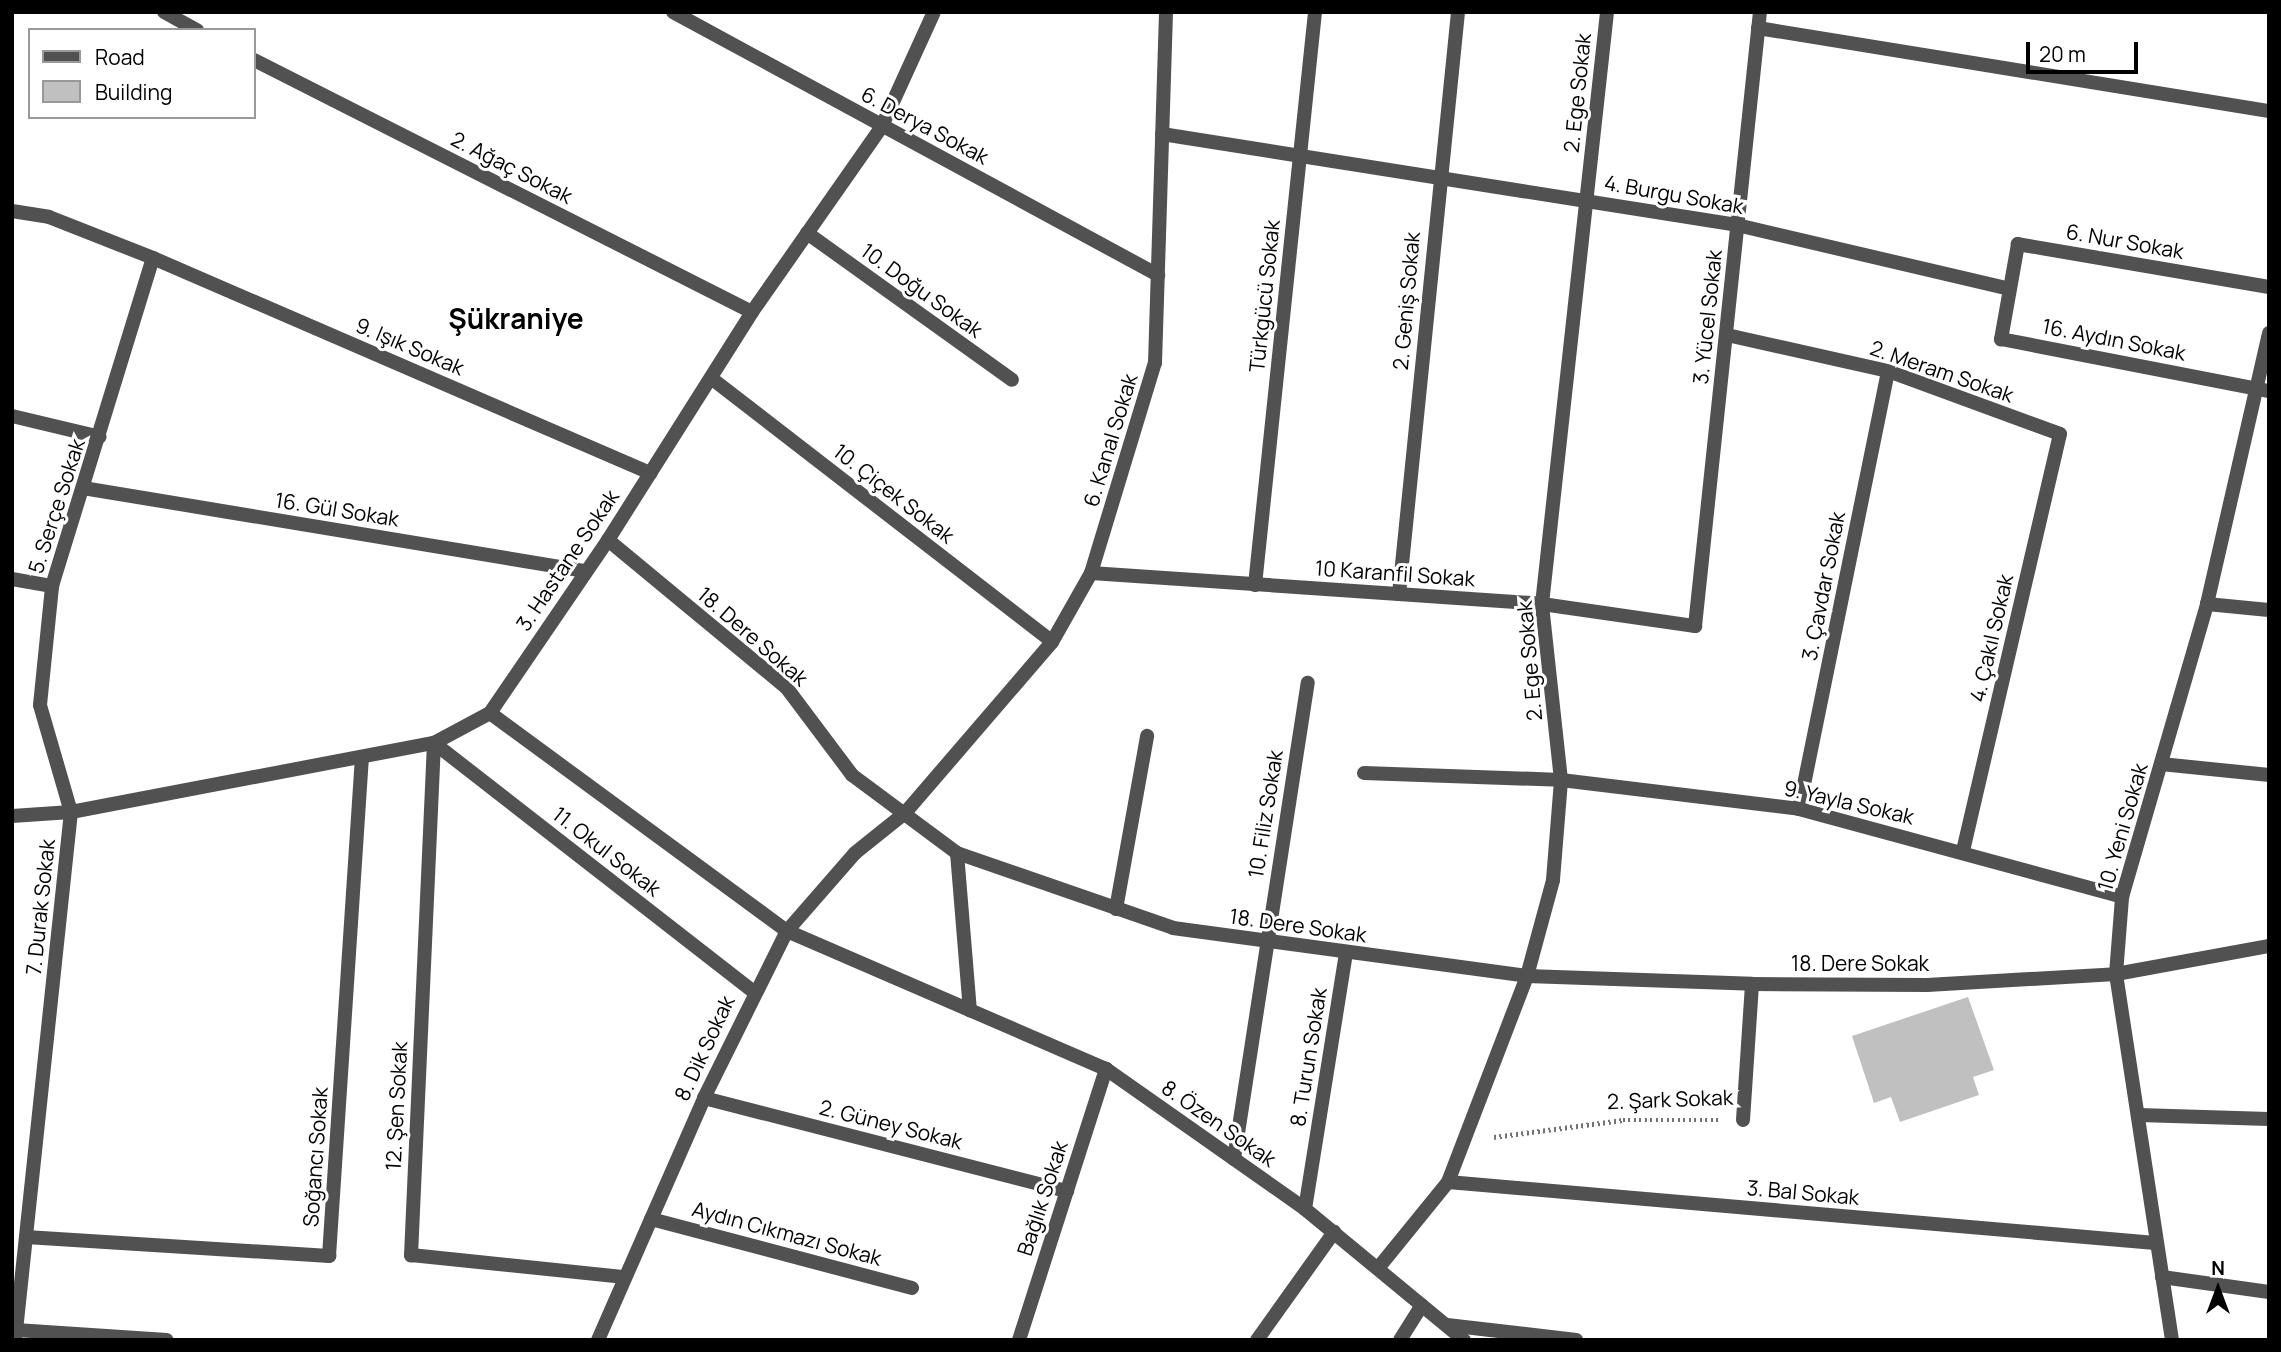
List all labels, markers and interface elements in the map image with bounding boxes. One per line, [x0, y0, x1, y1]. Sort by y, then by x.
legend [28, 28, 256, 119]
scale bar [2029, 28, 2141, 72]
street label: 2. Ege Sokak [1558, 32, 1596, 154]
text: 20 m [2039, 40, 2086, 68]
text: Road [95, 43, 145, 71]
text: Building [95, 78, 172, 106]
street label: 6. Derya Sokak [857, 81, 993, 169]
street label: 2. Ağaç Sokak [447, 126, 577, 208]
street label: 4. Burgu Sokak [1602, 169, 1746, 219]
street label: 6. Nur Sokak [2064, 218, 2186, 264]
street label: Türkgücü Sokak [1243, 219, 1285, 373]
street label: 2. Geniş Sokak [1387, 231, 1425, 371]
street label: 10. Doğu Sokak [856, 237, 988, 343]
street label: 3. Yücel Sokak [1687, 249, 1727, 385]
district label: Şükraniye [448, 301, 584, 335]
street label: 9. Işık Sokak [352, 312, 468, 380]
street label: 16. Aydın Sokak [2040, 313, 2188, 365]
street label: 2. Meram Sokak [1867, 335, 2017, 407]
street label: 6. Kanal Sokak [1078, 370, 1142, 510]
street label: 5. Serçe Sokak [22, 436, 90, 576]
street label: 10. Çiçek Sokak [829, 438, 959, 548]
street label: 3. Hastane Sokak [510, 485, 624, 635]
street label: 16. Gül Sokak [273, 487, 401, 531]
street label: 3. Çavdar Sokak [1796, 509, 1850, 663]
street label: 10 Karanfil Sokak [1314, 555, 1476, 591]
street label: 4. Çakıl Sokak [1964, 572, 2018, 704]
street label: 18. Dere Sokak [693, 581, 813, 691]
street label: 2. Ege Sokak [1511, 600, 1547, 722]
street label: 10. Filiz Sokak [1242, 748, 1288, 880]
street label: 10. Yeni Sokak [2092, 760, 2152, 894]
street label: 9. Yayla Sokak [1781, 775, 1917, 829]
street label: 11. Okul Sokak [548, 801, 666, 901]
street label: 7. Durak Sokak [20, 838, 60, 976]
street label: 18. Dere Sokak [1228, 903, 1368, 947]
street label: 18. Dere Sokak [1791, 950, 1929, 976]
street label: 8. Turun Sokak [1285, 986, 1331, 1128]
street label: 8. Dik Sokak [669, 991, 739, 1105]
street label: 12. Şen Sokak [380, 1041, 412, 1171]
street label: 8. Özen Sokak [1157, 1074, 1281, 1172]
street label: 2. Şark Sokak [1607, 1084, 1733, 1114]
street label: Soğancı Sokak [298, 1086, 332, 1228]
street label: 2. Güney Sokak [817, 1094, 965, 1154]
street label: Bağlık Sokak [1012, 1137, 1072, 1259]
street label: 3. Bal Sokak [1746, 1175, 1860, 1209]
street label: Aydın Cıkmazı Sokak [690, 1196, 884, 1270]
north arrow [2183, 1254, 2253, 1324]
text: N [2211, 1255, 2225, 1281]

